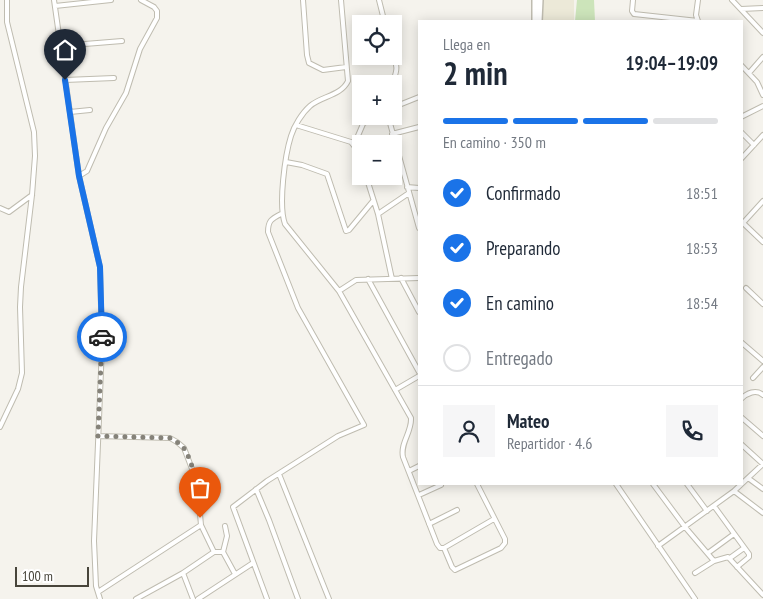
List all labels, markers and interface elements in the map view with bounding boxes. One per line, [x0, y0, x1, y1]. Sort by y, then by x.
map controls [352, 15, 402, 185]
button: locate [352, 15, 402, 65]
pin [44, 29, 86, 80]
text: Llega en [443, 34, 490, 54]
icon: home [51, 36, 79, 64]
text: 19:04–19:09 [625, 51, 718, 75]
text: 2 min [443, 52, 508, 94]
button: + [352, 75, 402, 125]
text: En camino · 350 m [443, 132, 546, 152]
button: − [352, 135, 402, 185]
icon: check [443, 179, 471, 207]
text: Confirmado [486, 181, 561, 205]
text: 18:51 [686, 183, 718, 203]
icon: check [443, 234, 471, 262]
text: Preparando [486, 236, 561, 260]
text: 18:53 [686, 238, 718, 258]
icon: check [443, 289, 471, 317]
text: En camino [486, 291, 554, 315]
text: 18:54 [686, 293, 718, 313]
courier [77, 312, 127, 362]
icon: car [88, 323, 116, 351]
text: Entregado [486, 346, 553, 370]
button: person [443, 405, 495, 457]
button: phone [666, 405, 718, 457]
text: Mateo [507, 409, 550, 433]
text: Repartidor · 4.6 [507, 433, 592, 453]
pin [179, 467, 221, 518]
icon: bag [186, 474, 214, 502]
scale bar [15, 564, 89, 587]
text: 100 m [22, 567, 53, 585]

